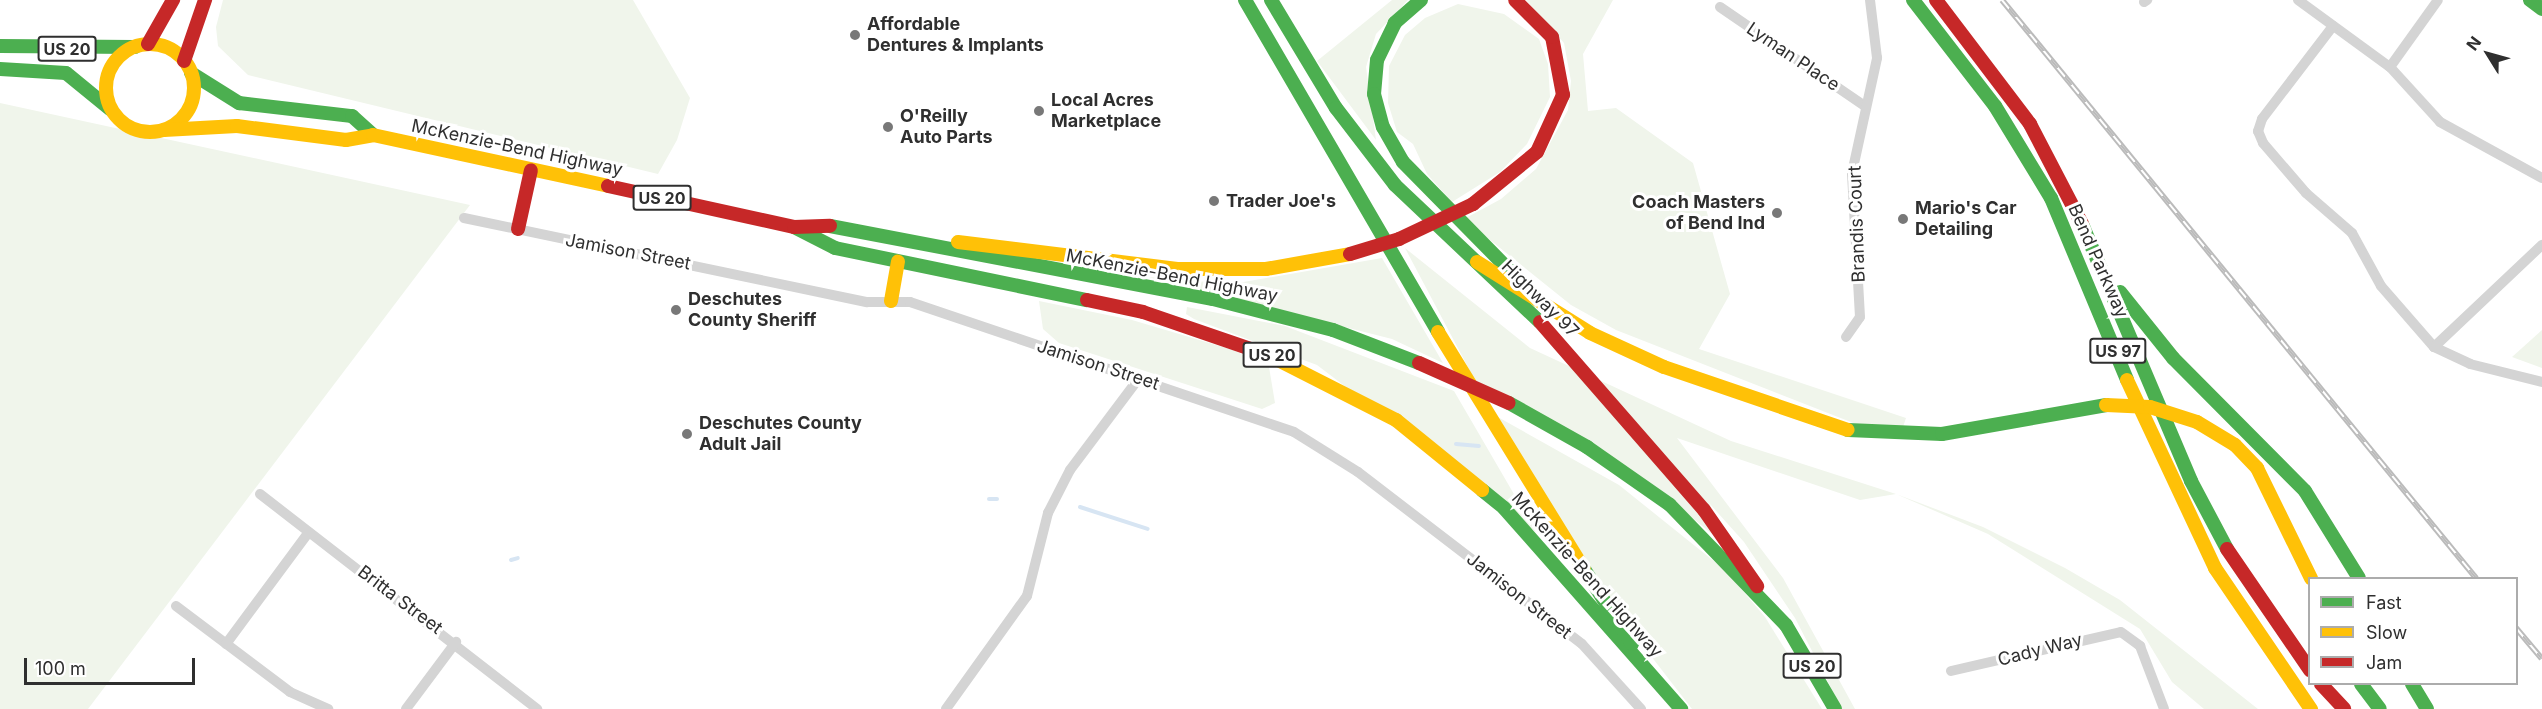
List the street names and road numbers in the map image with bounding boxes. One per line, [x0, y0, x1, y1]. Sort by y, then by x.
street label: Lyman Place [1742, 18, 1844, 96]
road number: US 20 [37, 36, 97, 62]
street label: McKenzie-Bend Highway [409, 115, 625, 181]
street label: Brandis Court [1844, 165, 1870, 283]
road number: US 20 [632, 185, 692, 211]
street label: Bend Parkway [2063, 201, 2133, 321]
street label: Jamison Street [563, 229, 693, 275]
street label: McKenzie-Bend Highway [1064, 245, 1280, 307]
street label: Highway 97 [1497, 256, 1583, 342]
street label: Jamison Street [1034, 335, 1162, 395]
road number: US 97 [2088, 338, 2148, 364]
road number: US 20 [1242, 342, 1302, 368]
street label: McKenzie-Bend Highway [1507, 488, 1667, 662]
street label: Jamison Street [1462, 548, 1576, 644]
street label: Britta Street [353, 561, 447, 639]
street label: Cady Way [1996, 629, 2084, 671]
road number: US 20 [1782, 653, 1842, 679]

